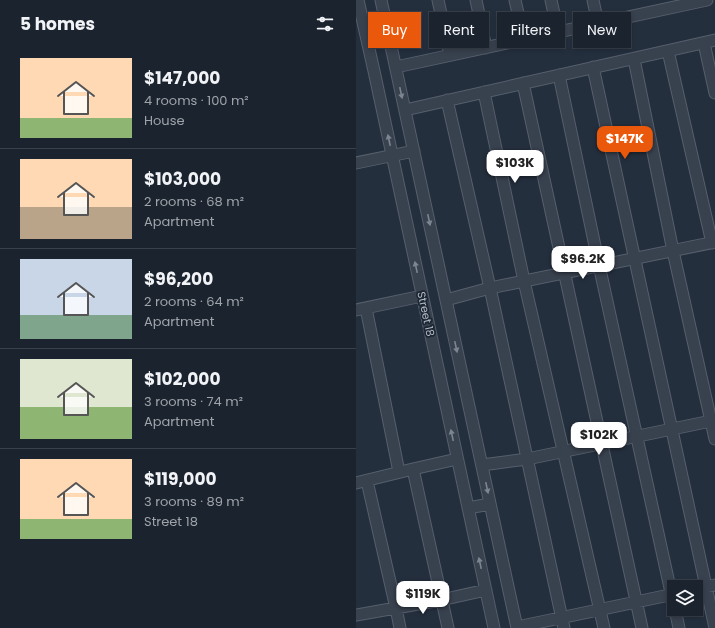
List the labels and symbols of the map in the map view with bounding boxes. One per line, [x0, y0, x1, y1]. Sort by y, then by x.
one-way arrow [399, 87, 405, 99]
pin: $147K [597, 126, 653, 160]
one-way arrow [385, 134, 391, 146]
pin: $103K [487, 150, 543, 184]
one-way arrow [426, 214, 432, 226]
pin: $96.2K [550, 246, 616, 280]
one-way arrow [413, 261, 419, 274]
street label: Street 18 [413, 290, 439, 338]
one-way arrow [454, 341, 460, 353]
pin: $102K [571, 422, 627, 456]
one-way arrow [449, 429, 455, 442]
one-way arrow [484, 482, 490, 494]
one-way arrow [476, 556, 482, 569]
pin: $119K [395, 581, 451, 615]

